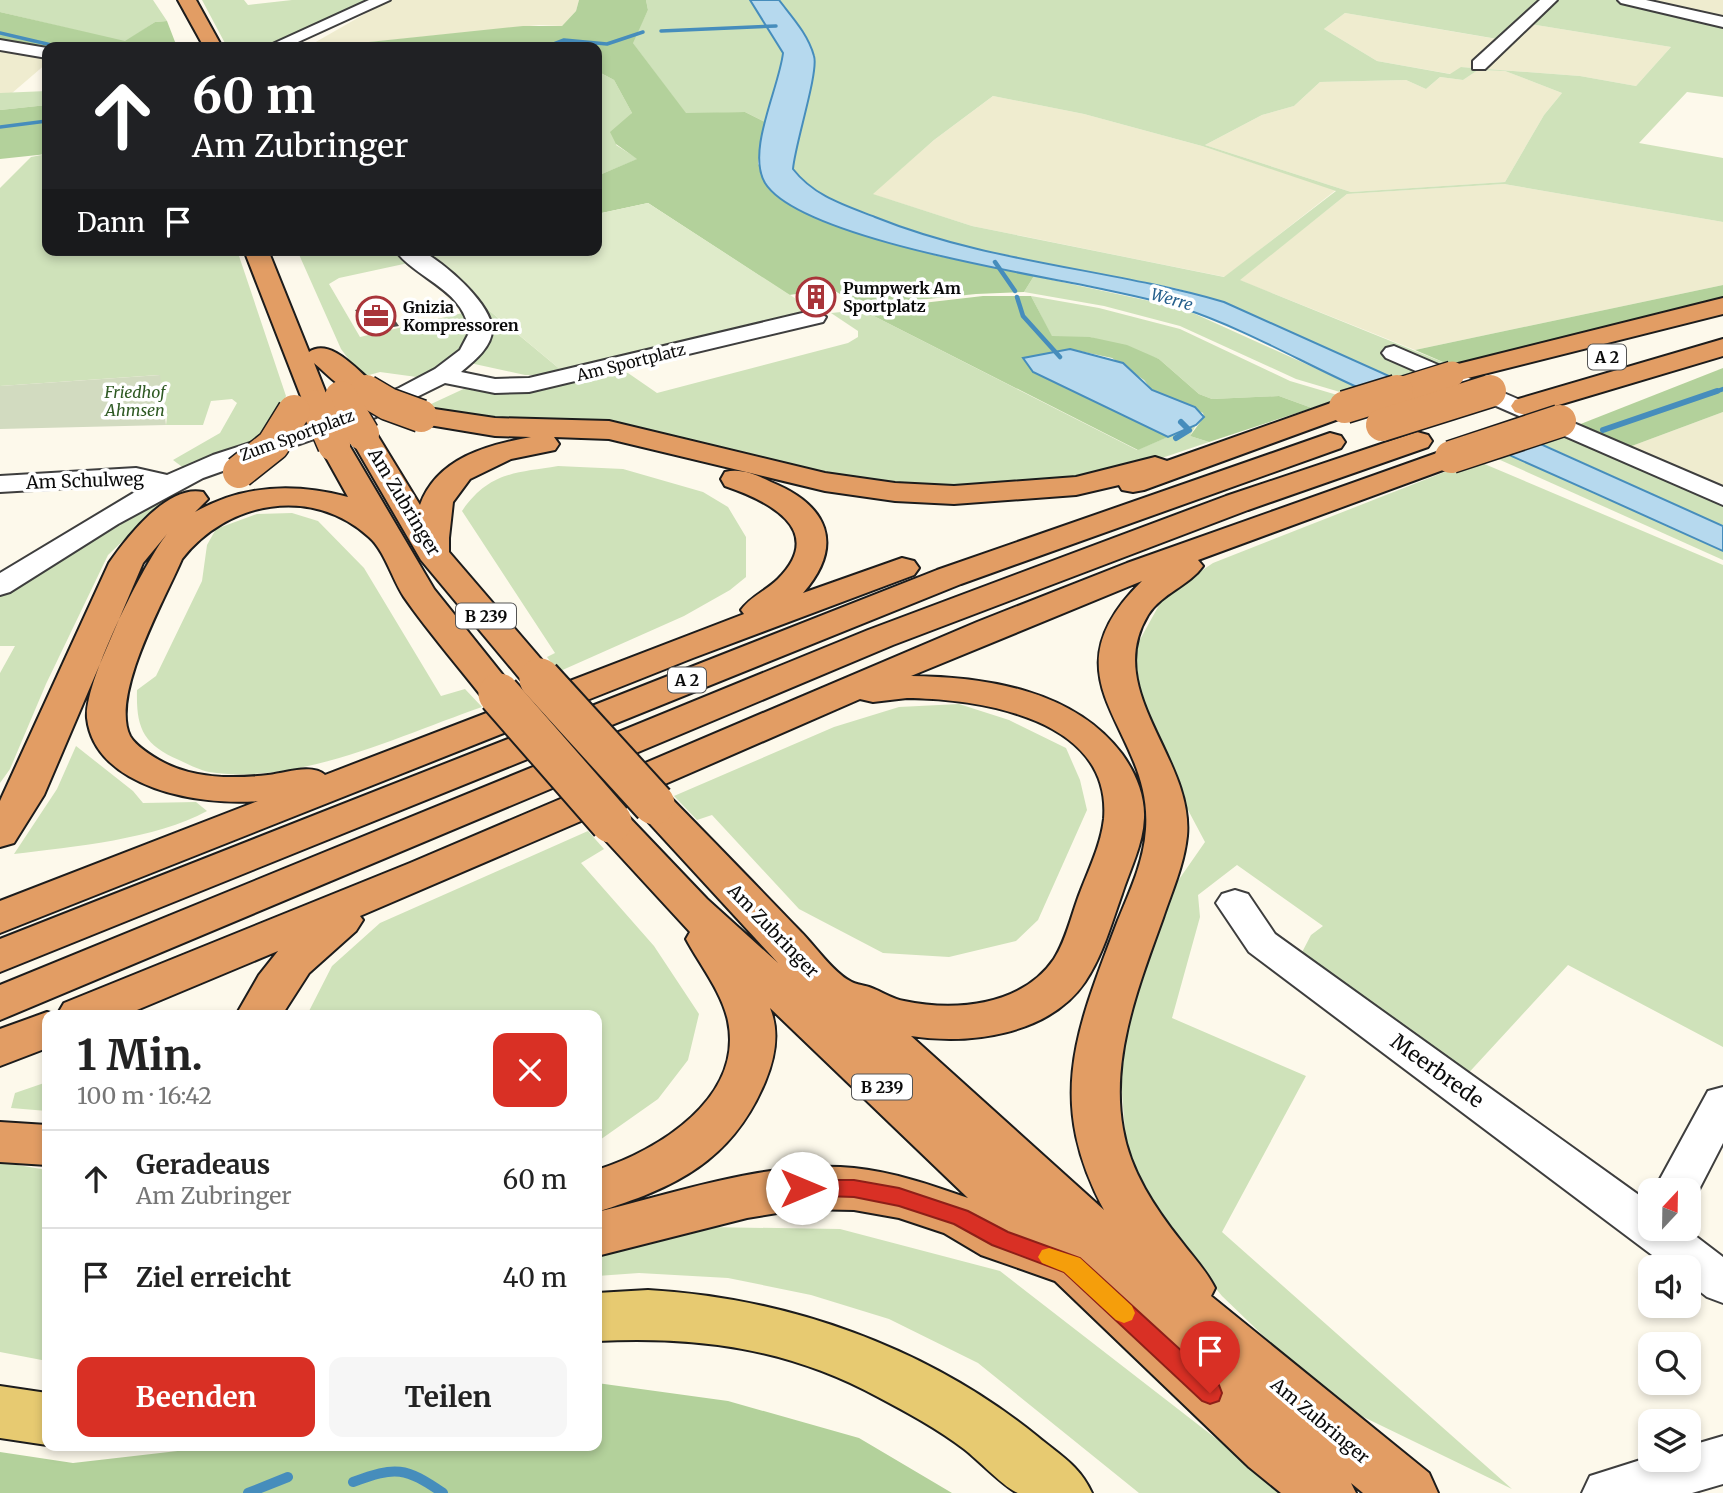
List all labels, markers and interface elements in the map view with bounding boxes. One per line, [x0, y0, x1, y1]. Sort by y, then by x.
text: 60 m [192, 65, 315, 126]
icon: ahead [77, 70, 168, 161]
text: Am Zubringer [192, 126, 408, 166]
icon: arrive [159, 203, 197, 241]
text: Dann [77, 206, 145, 239]
building icon: Pumpwerk Am Sportplatz [795, 276, 837, 318]
place label: Pumpwerk Am Sportplatz [843, 278, 961, 316]
water label: Werre [1149, 284, 1195, 314]
office icon: Gnizia Kompressoren [355, 295, 397, 337]
place label: Gnizia Kompressoren [403, 297, 519, 335]
street label: Am Sportplatz [574, 339, 688, 385]
road number: A 2 [1588, 344, 1626, 370]
park label: Friedhof Ahmsen [103, 382, 167, 420]
street label: Zum Sportplatz [237, 405, 357, 465]
street label: Am Zubringer [363, 443, 446, 560]
street label: Am Schulweg [25, 467, 145, 494]
road number: B 239 [456, 604, 516, 628]
road number: A 2 [668, 667, 706, 692]
street label: Am Zubringer [722, 878, 824, 982]
street label: Meerbrede [1385, 1028, 1489, 1113]
text: 1 Min. [77, 1029, 203, 1081]
button: close [493, 1033, 567, 1107]
road number: B 239 [852, 1074, 912, 1100]
text: 100 m · 16:42 [77, 1081, 212, 1110]
text: Geradeaus [136, 1148, 270, 1181]
position arrow [765, 1151, 839, 1225]
icon: ahead [77, 1160, 115, 1198]
text: 60 m [503, 1163, 567, 1196]
north arrow [1638, 1178, 1701, 1241]
map controls [1638, 1178, 1701, 1472]
text: Am Zubringer [136, 1181, 291, 1210]
button: sound [1638, 1255, 1701, 1318]
icon: arrive [77, 1258, 115, 1296]
text: Ziel erreicht [136, 1261, 291, 1294]
text: 40 m [503, 1261, 567, 1294]
pin [1180, 1321, 1240, 1393]
icon: arrive [1191, 1332, 1229, 1370]
button: search [1638, 1332, 1701, 1395]
button: Beenden [77, 1357, 315, 1437]
button: Teilen [329, 1357, 567, 1437]
street label: Am Zubringer [1266, 1372, 1374, 1469]
button: layers [1638, 1409, 1701, 1472]

